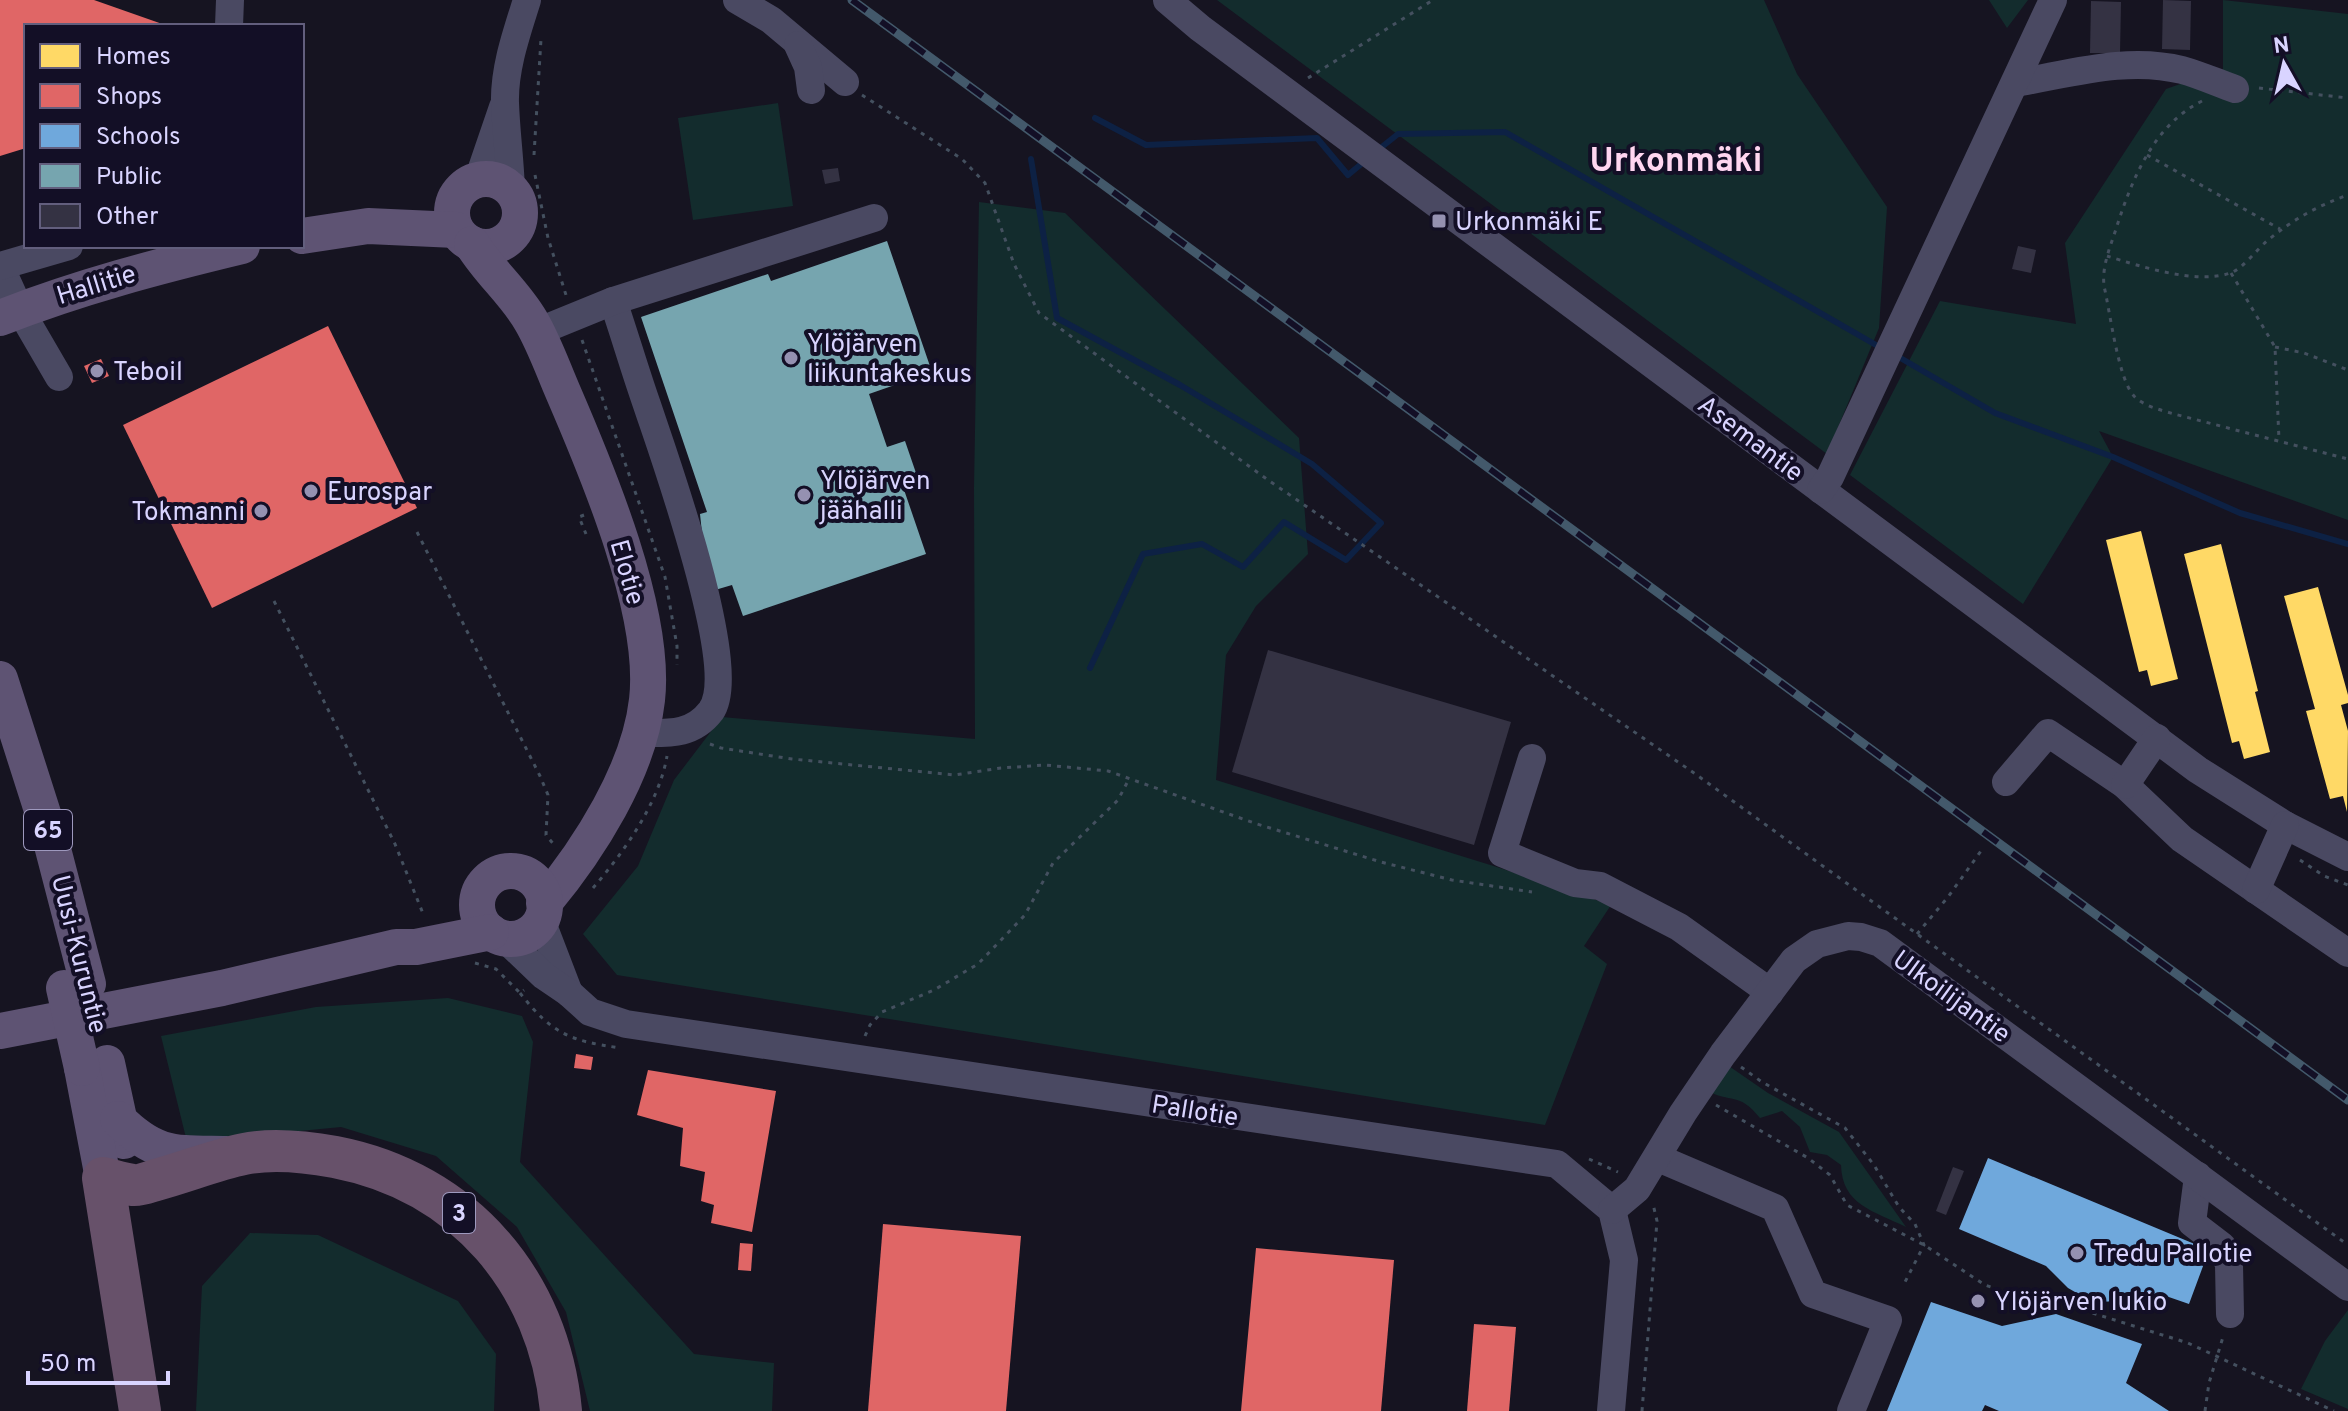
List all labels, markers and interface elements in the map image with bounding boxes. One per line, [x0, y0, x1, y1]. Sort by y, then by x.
legend [24, 24, 304, 248]
north arrow [2244, 24, 2324, 104]
text: N [2272, 32, 2291, 61]
text: Homes [96, 43, 171, 73]
text: Shops [96, 83, 162, 113]
text: Schools [96, 123, 181, 153]
district label: Urkonmäki [1589, 141, 1763, 184]
text: Public [96, 163, 162, 193]
text: Other [96, 203, 158, 233]
place label: Urkonmäki E [1455, 207, 1603, 240]
marker: Urkonmäki E [1430, 212, 1448, 230]
street label: Hallitie [53, 259, 140, 314]
place label: Ylöjärven liikuntakeskus [807, 329, 972, 392]
marker: Ylöjärven liikuntakeskus [782, 349, 800, 367]
place label: Teboil [113, 357, 183, 390]
marker: Teboil [88, 362, 106, 380]
street label: Asemantie [1690, 389, 1809, 490]
place label: Ylöjärven jäähalli [818, 466, 931, 529]
place label: Eurospar [327, 477, 432, 510]
marker: Eurospar [302, 482, 320, 500]
marker: Ylöjärven jäähalli [795, 486, 813, 504]
place label: Tokmanni [131, 497, 245, 530]
marker: Tokmanni [252, 502, 270, 520]
street label: Elotie [601, 536, 651, 609]
road number: 65 [24, 810, 72, 850]
street label: Uusi-Kuruntie [42, 872, 113, 1037]
street label: Ulkoilijantie [1885, 944, 2016, 1052]
street label: Pallotie [1149, 1089, 1240, 1136]
road number: 3 [443, 1193, 475, 1233]
place label: Tredu Pallotie [2093, 1239, 2252, 1272]
marker: Tredu Pallotie [2068, 1244, 2086, 1262]
place label: Ylöjärven lukio [1994, 1287, 2167, 1320]
marker: Ylöjärven lukio [1969, 1292, 1987, 1310]
scale bar [28, 1335, 168, 1385]
text: 50 m [40, 1350, 96, 1380]

